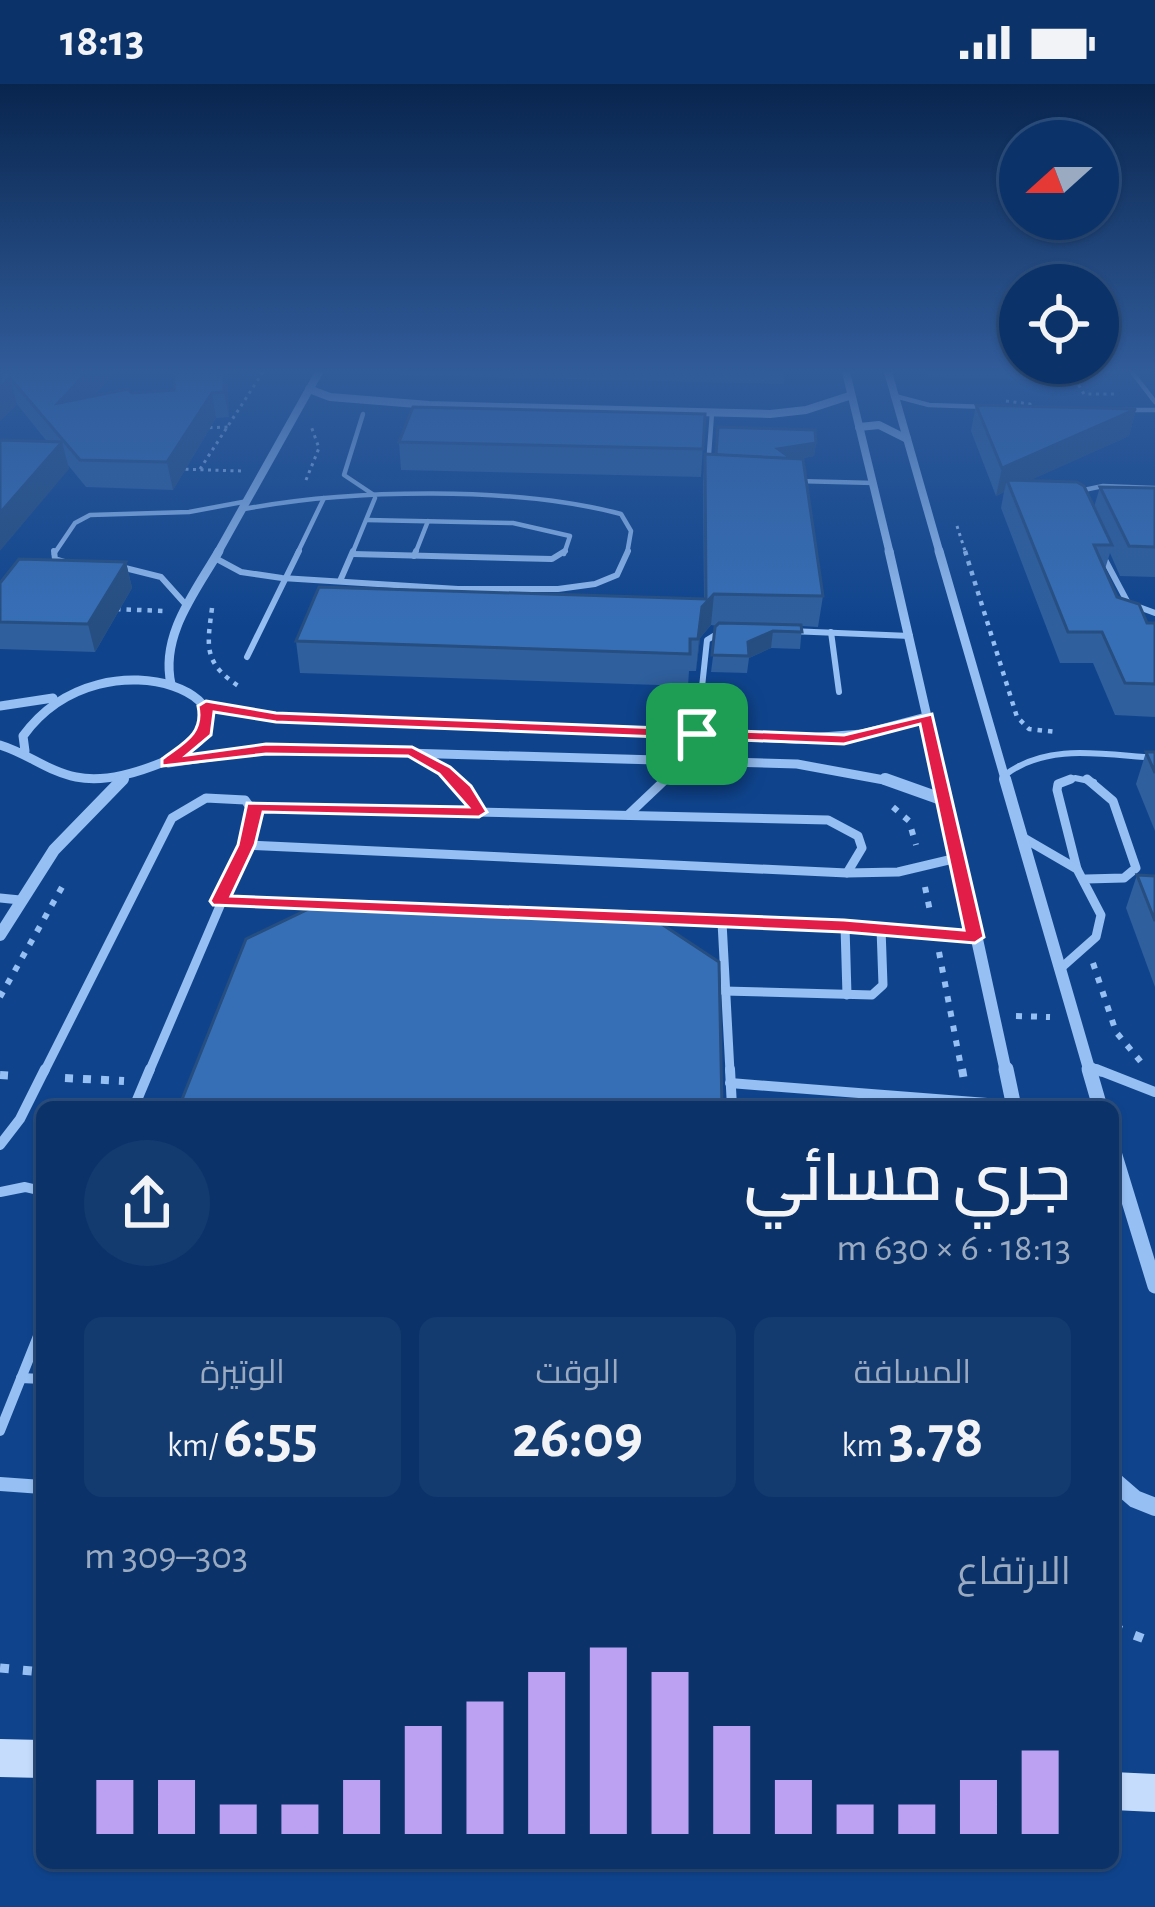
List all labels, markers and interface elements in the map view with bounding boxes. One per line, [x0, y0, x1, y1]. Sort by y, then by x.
text: 18:13 [60, 19, 144, 64]
north arrow [999, 120, 1119, 240]
map controls [999, 120, 1119, 384]
button: locate [999, 264, 1119, 384]
pin [646, 683, 748, 785]
icon: arrive [664, 701, 730, 767]
button: share [84, 1140, 210, 1266]
text: جري مسائي [744, 1147, 1071, 1213]
text: 18:13 · 6 × 630 m [836, 1229, 1071, 1268]
text: الوتيرة [200, 1357, 285, 1390]
text: الوقت [535, 1357, 620, 1390]
text: المسافة [854, 1357, 971, 1390]
text: 6:55 [223, 1408, 318, 1468]
text: 26:09 [512, 1408, 643, 1468]
text: 3.78 [888, 1408, 984, 1468]
text: /km [167, 1430, 223, 1463]
text: km [841, 1430, 888, 1463]
text: 303–309 m [84, 1537, 248, 1576]
text: الارتفاع [957, 1553, 1071, 1592]

